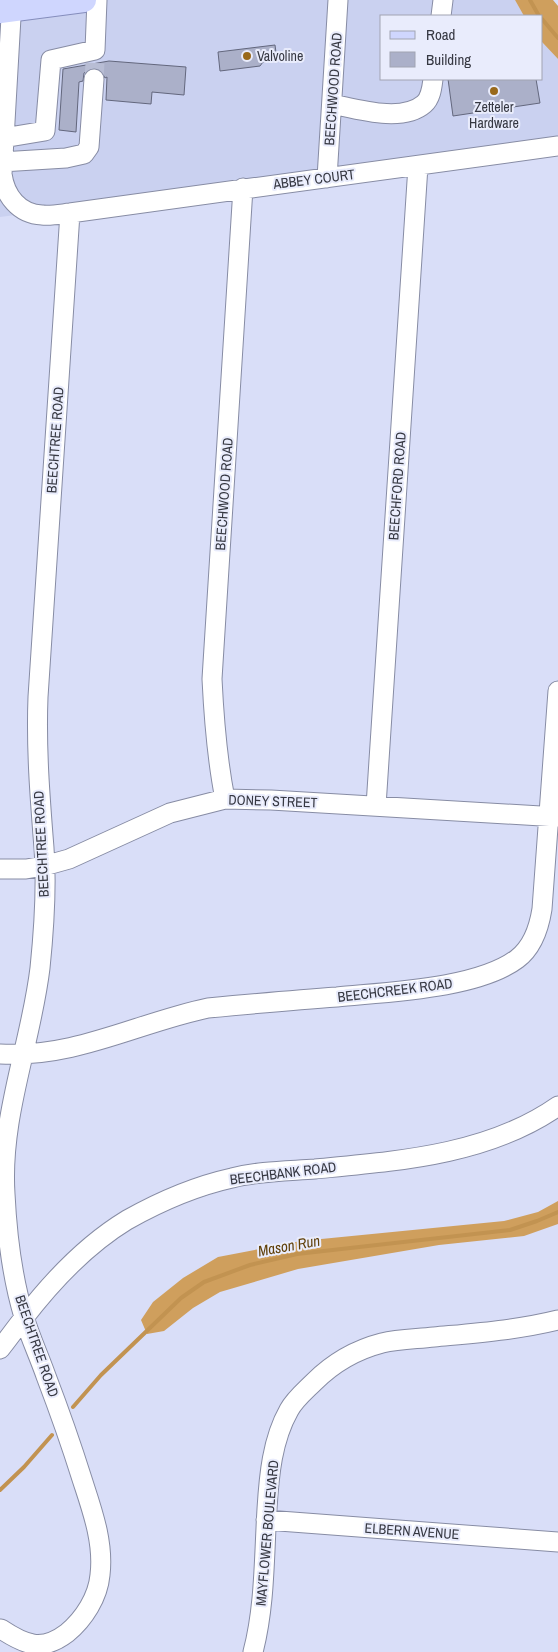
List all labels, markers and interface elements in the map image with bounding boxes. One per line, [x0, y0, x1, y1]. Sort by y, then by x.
legend [380, 15, 543, 80]
text: Road [426, 24, 455, 45]
street label: BEECHWOOD ROAD [320, 32, 346, 146]
place label: Valvoline [257, 47, 303, 65]
text: Building [426, 49, 471, 70]
marker: Valvoline [241, 50, 253, 62]
marker: Zetteler Hardware [488, 85, 500, 97]
place label: Zetteler Hardware [469, 98, 519, 132]
street label: ABBEY COURT [271, 165, 356, 193]
street label: BEECHTREE ROAD [42, 386, 68, 494]
street label: BEECHFORD ROAD [384, 431, 410, 541]
street label: BEECHWOOD ROAD [211, 437, 237, 551]
street label: BEECHTREE ROAD [29, 790, 53, 898]
street label: DONEY STREET [228, 790, 318, 812]
street label: BEECHCREEK ROAD [337, 974, 453, 1006]
street label: BEECHBANK ROAD [229, 1158, 337, 1188]
water label: Mason Run [256, 1230, 322, 1261]
street label: BEECHTREE ROAD [11, 1293, 63, 1399]
street label: MAYFLOWER BOULEVARD [252, 1459, 282, 1607]
street label: ELBERN AVENUE [364, 1519, 460, 1543]

